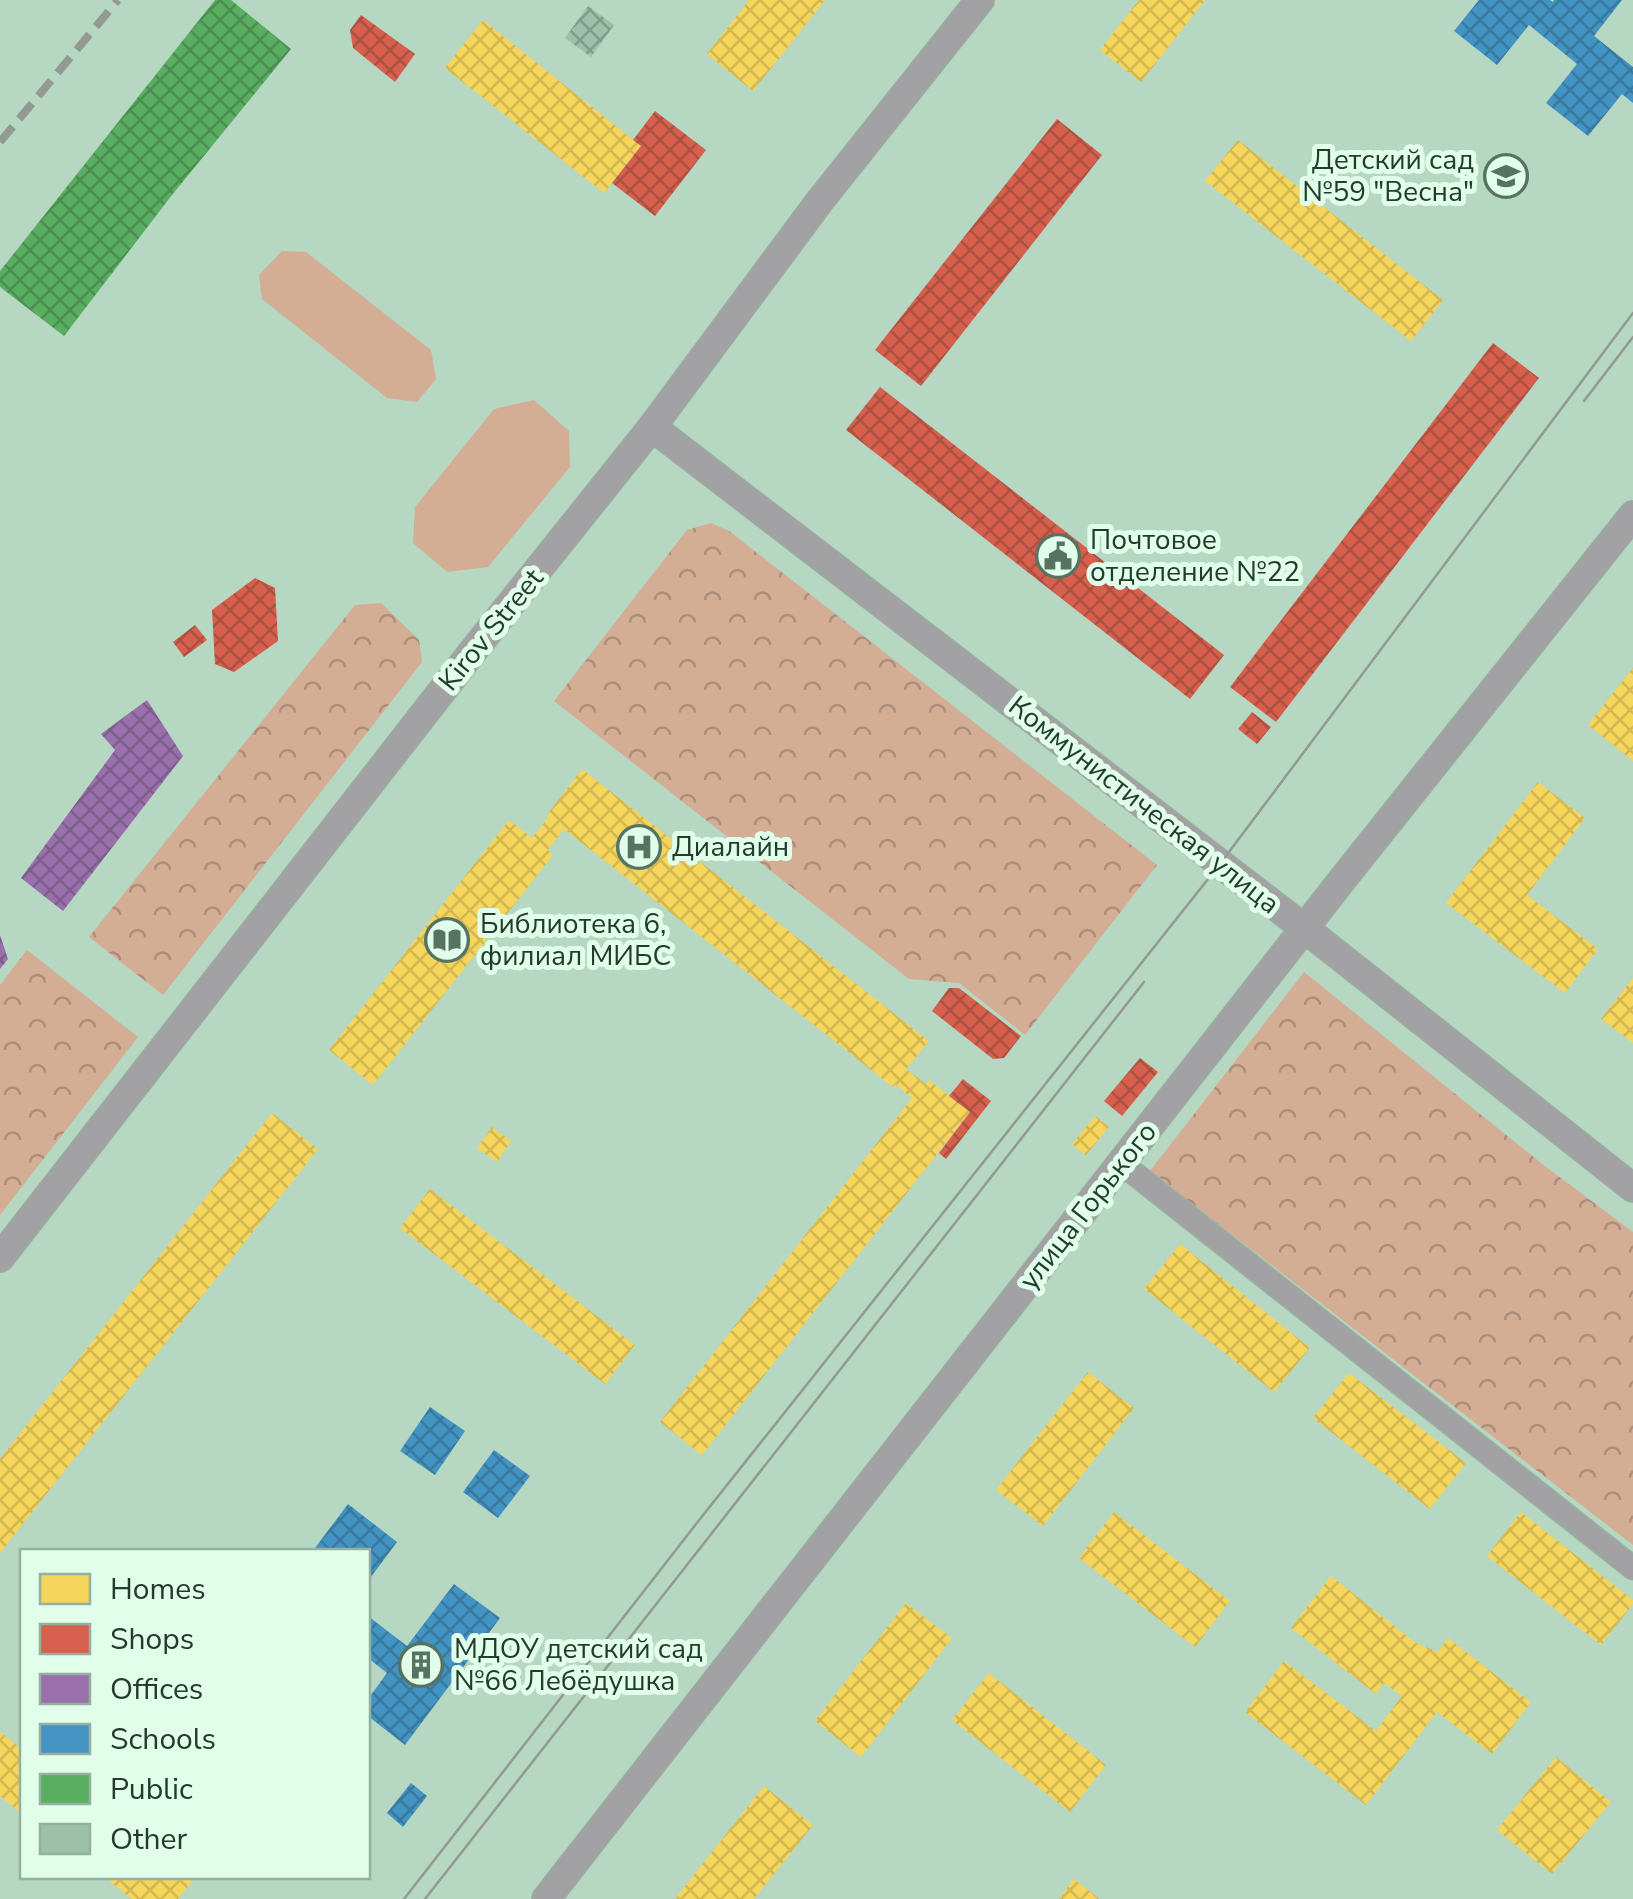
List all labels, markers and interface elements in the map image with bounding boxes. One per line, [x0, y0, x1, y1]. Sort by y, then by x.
place label: Детский сад №59 "Весна" [1302, 141, 1474, 211]
school or university icon: Детский сад №59 "Весна" [1483, 153, 1529, 199]
place label: Почтовое отделение №22 [1090, 521, 1300, 591]
public building icon: Почтовое отделение №22 [1035, 533, 1081, 579]
street label: Kirov Street [430, 561, 552, 699]
street label: Коммунистическая улица [1001, 687, 1287, 923]
hospital icon: Диалайн [616, 824, 662, 870]
place label: Диалайн [672, 828, 789, 866]
place label: Библиотека 6, филиал МИБС [480, 905, 671, 975]
library icon: Библиотека 6, филиал МИБС [424, 917, 470, 963]
street label: улица Горького [1010, 1114, 1166, 1298]
legend [20, 1549, 370, 1879]
text: Homes [110, 1569, 206, 1610]
text: Shops [110, 1619, 194, 1660]
place label: МДОУ детский сад №66 Лебёдушка [454, 1630, 703, 1700]
building icon: МДОУ детский сад №66 Лебёдушка [398, 1642, 444, 1688]
text: Offices [110, 1669, 203, 1710]
text: Schools [110, 1719, 216, 1760]
text: Public [110, 1769, 193, 1810]
text: Other [110, 1819, 188, 1860]

